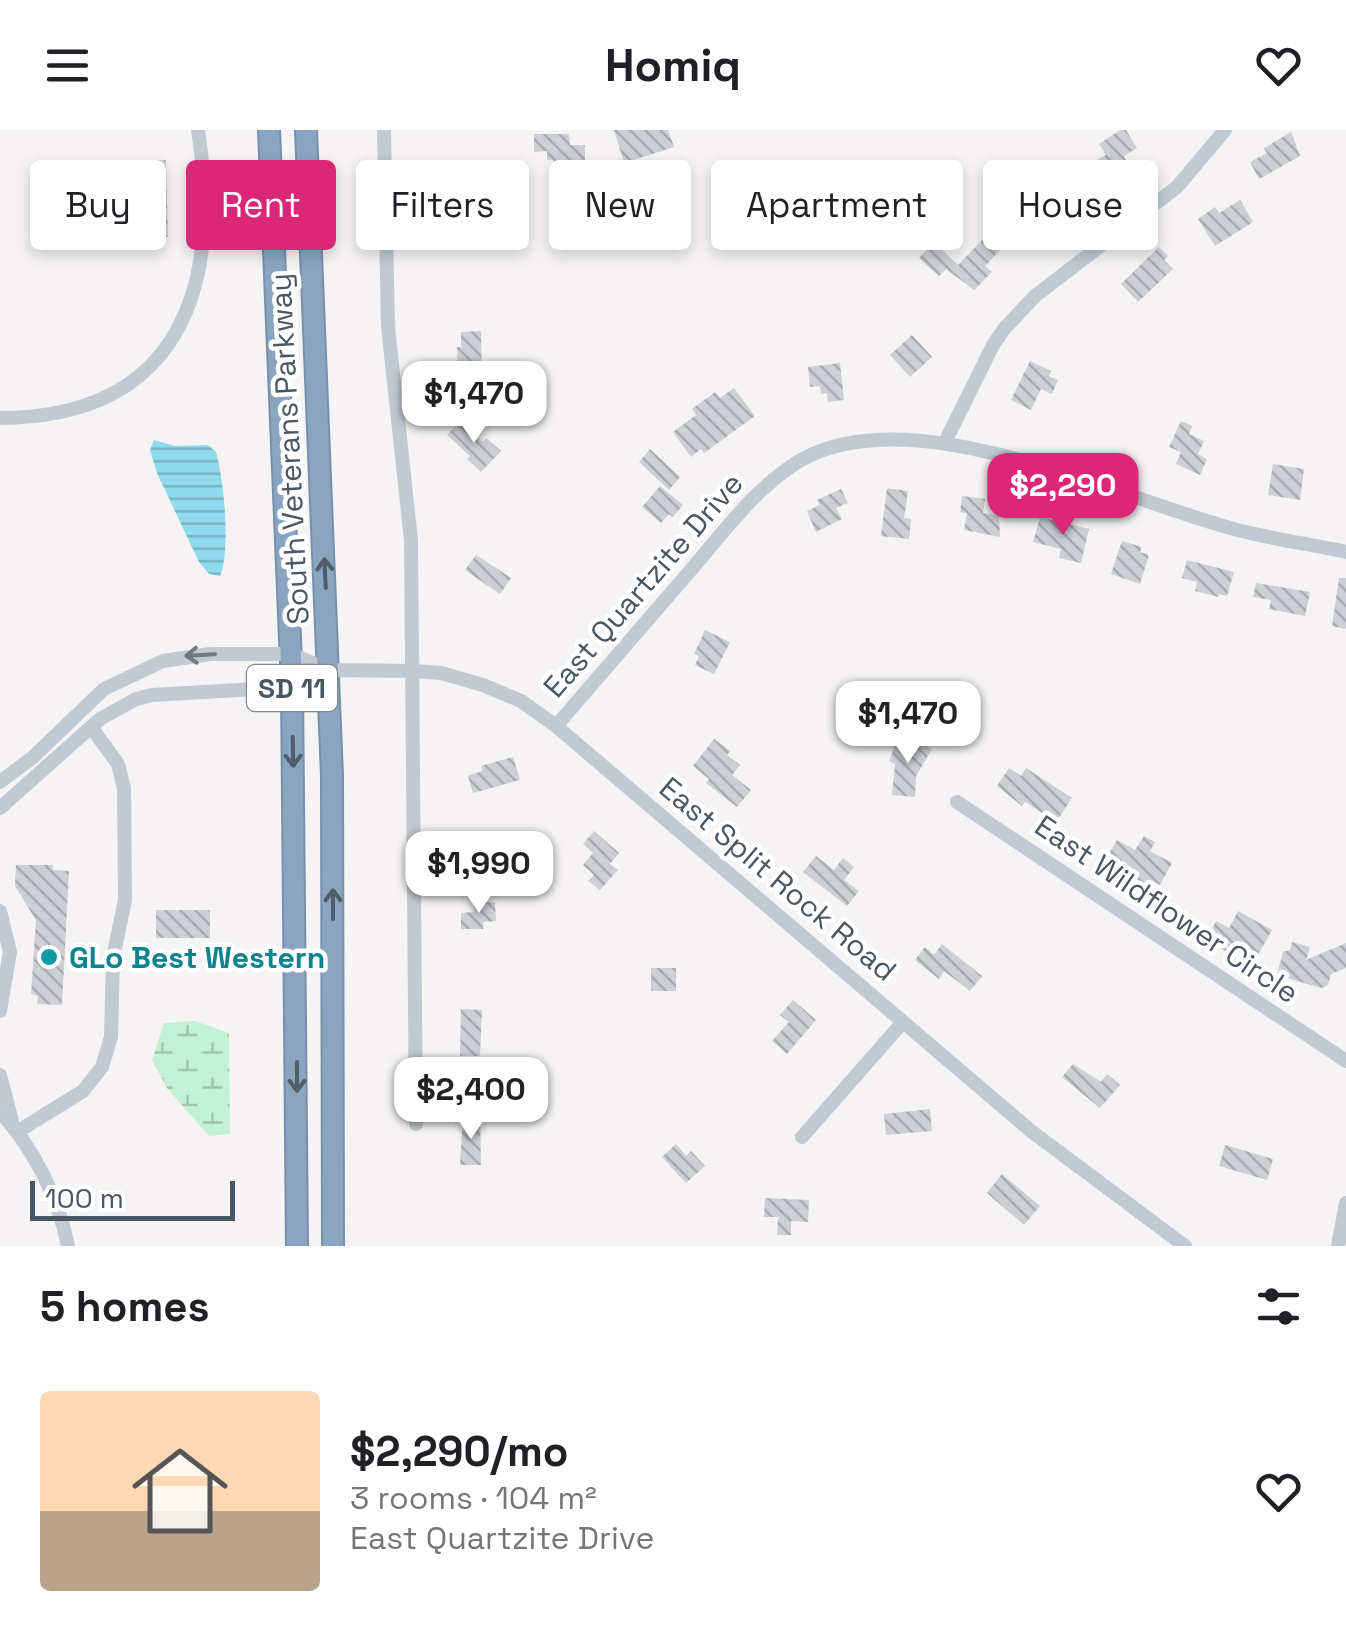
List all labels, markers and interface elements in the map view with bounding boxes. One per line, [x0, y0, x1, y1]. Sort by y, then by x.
text: Homiq [605, 37, 741, 94]
icon: menu [40, 38, 95, 93]
icon: heart [1251, 38, 1306, 93]
chip: Buy [30, 160, 166, 250]
chip: Rent [186, 160, 336, 250]
chip: Filters [356, 160, 529, 250]
chip: New [549, 160, 691, 250]
chip: Apartment [711, 160, 963, 250]
chip: House [983, 160, 1158, 250]
street label: South Veterans Parkway [260, 272, 318, 626]
pin: $1,470 [393, 361, 555, 446]
text: $1,470 [424, 373, 524, 413]
pin: $2,290 [982, 453, 1144, 538]
street label: East Quartzite Drive [535, 465, 751, 705]
text: $2,290 [1009, 465, 1117, 505]
one-way arrow [315, 557, 334, 589]
one-way arrow [185, 646, 217, 665]
road number: SD 11 [247, 665, 337, 711]
pin: $1,470 [827, 681, 989, 766]
text: $1,470 [858, 693, 958, 733]
one-way arrow [284, 736, 303, 768]
street label: East Split Rock Road [651, 768, 905, 990]
street label: East Wildflower Circle [1028, 806, 1306, 1012]
pin: $1,990 [398, 831, 560, 916]
text: $1,990 [427, 843, 531, 883]
one-way arrow [324, 888, 342, 920]
place label: GLo Best Western [69, 938, 325, 977]
marker: GLo Best Western [38, 946, 60, 968]
pin: $2,400 [390, 1057, 552, 1142]
one-way arrow [288, 1060, 306, 1092]
text: $2,400 [416, 1069, 526, 1109]
scale bar [30, 1176, 235, 1220]
text: 100 m [45, 1180, 124, 1216]
icon: filters [1251, 1279, 1306, 1334]
text: 5 homes [40, 1280, 210, 1333]
text: $2,290/mo [350, 1425, 569, 1478]
icon: home [120, 1431, 240, 1551]
icon: heart [1251, 1464, 1306, 1519]
text: 3 rooms · 104 m² [350, 1478, 597, 1518]
text: East Quartzite Drive [350, 1518, 654, 1558]

